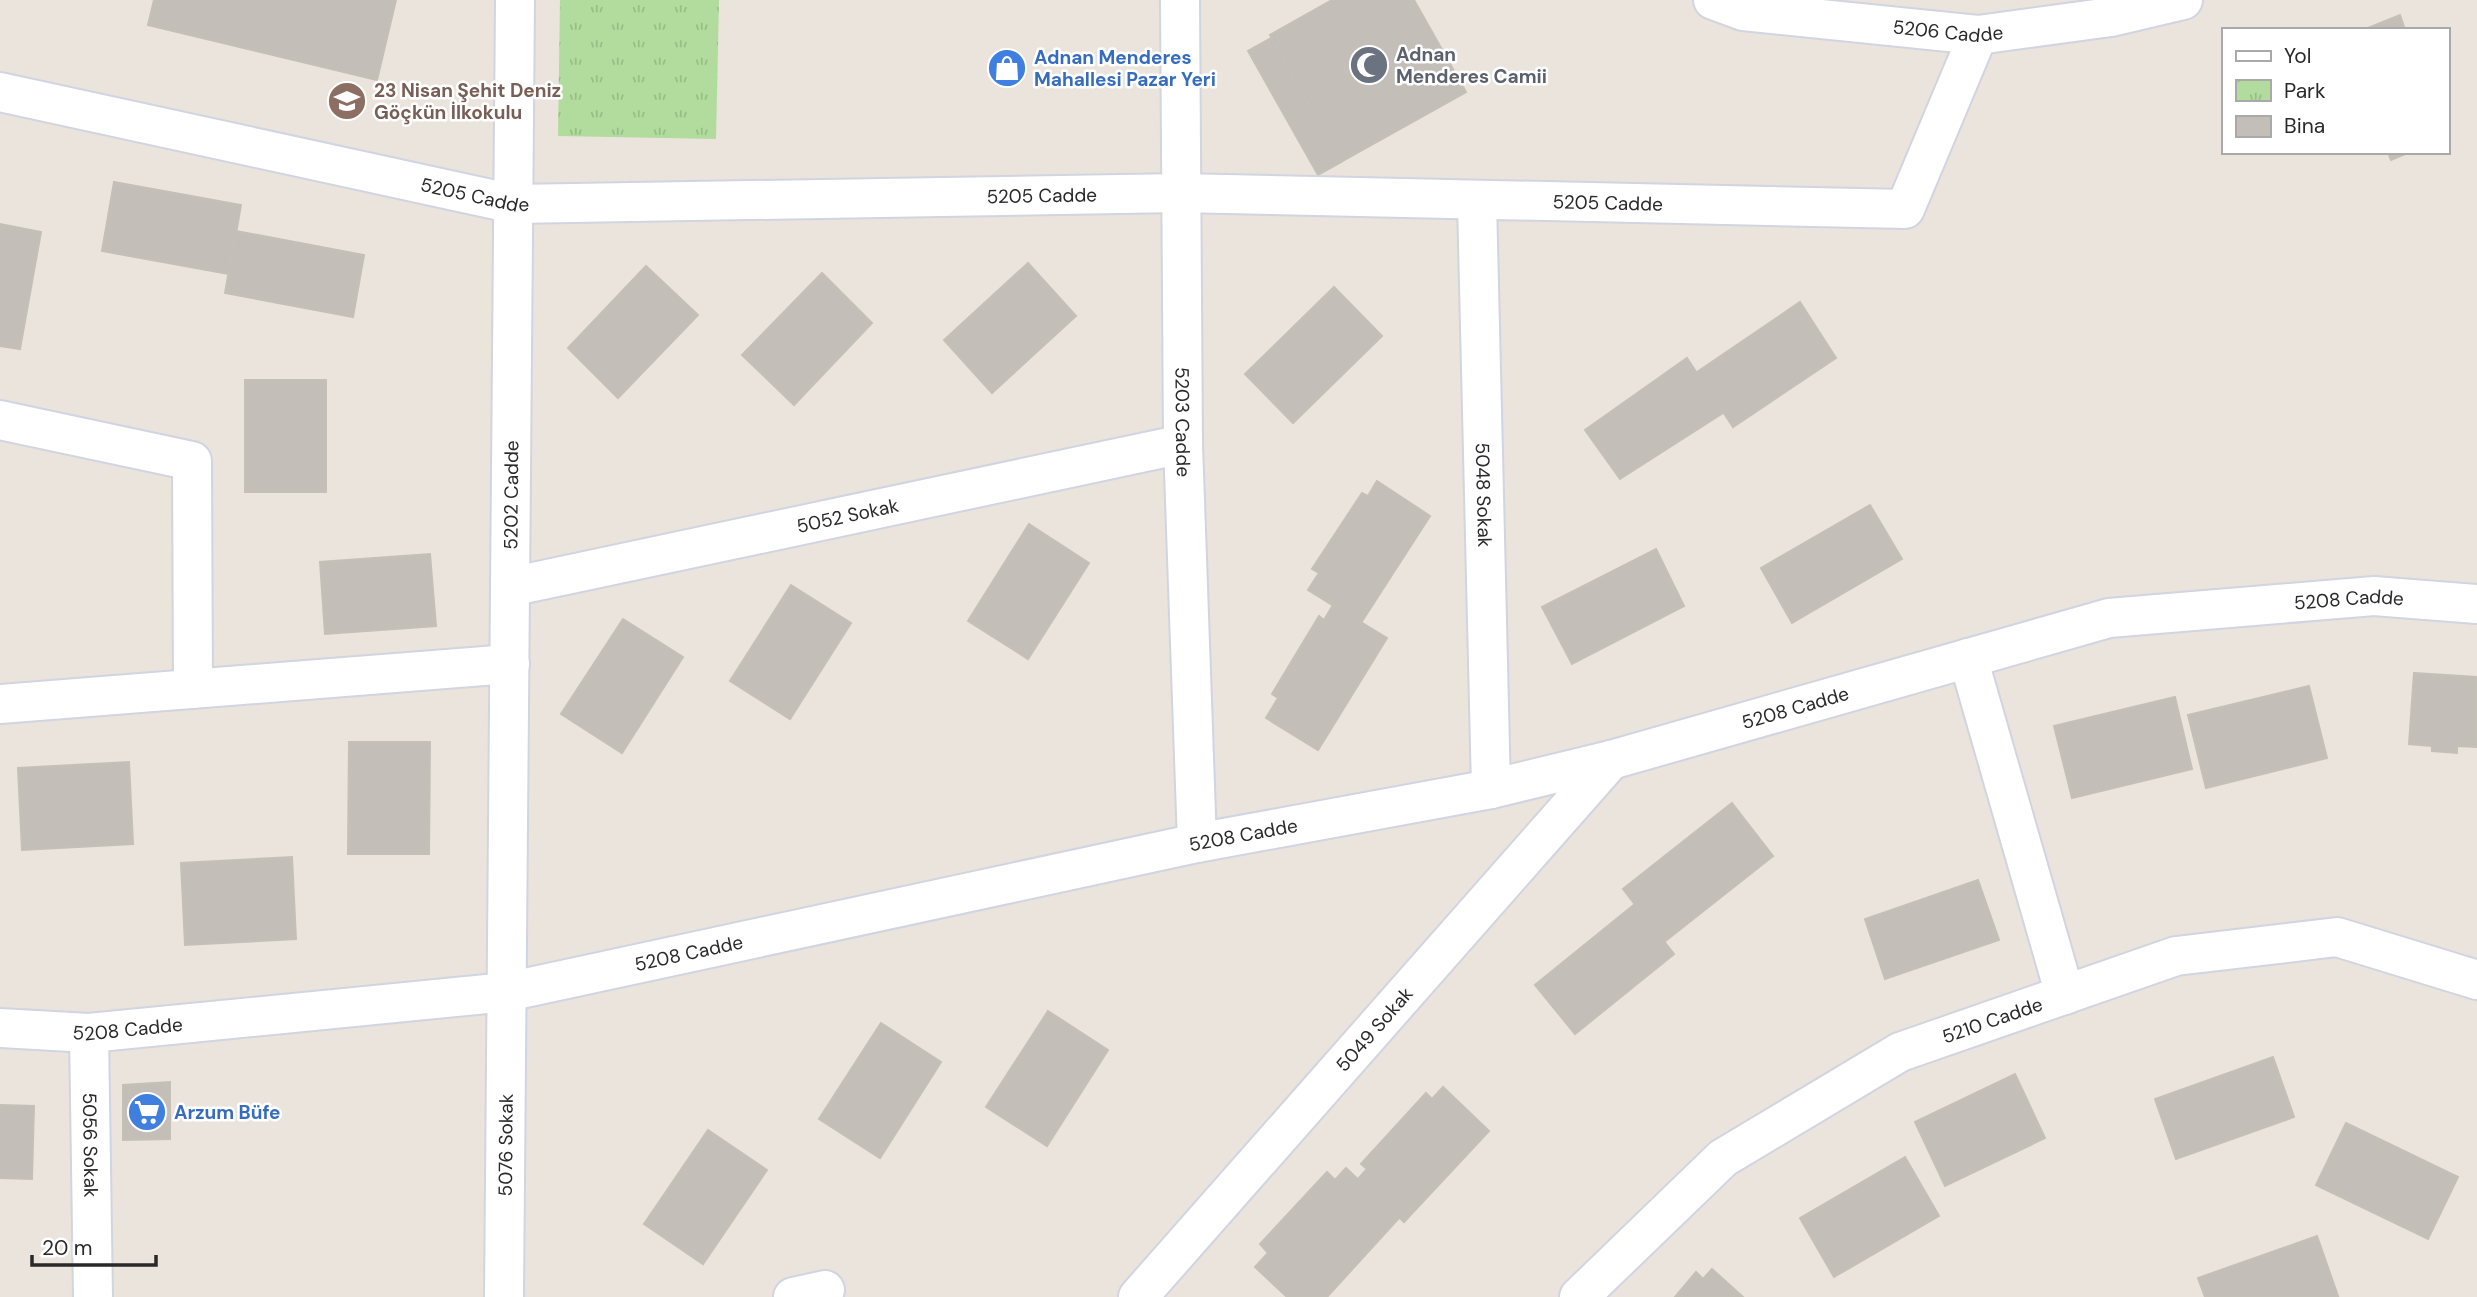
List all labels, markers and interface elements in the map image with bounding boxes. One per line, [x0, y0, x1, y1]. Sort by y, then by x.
street label: 5206 Cadde [1892, 14, 2005, 48]
legend [2222, 28, 2449, 154]
place label: Adnan Menderes Camii [1396, 42, 1547, 89]
text: Yol [2284, 42, 2312, 70]
mosque icon: Adnan Menderes Camii [1348, 44, 1390, 86]
place label: Adnan Menderes Mahallesi Pazar Yeri [1034, 45, 1216, 92]
shop icon: Adnan Menderes Mahallesi Pazar Yeri [986, 47, 1028, 89]
text: Park [2284, 77, 2326, 105]
place label: 23 Nisan Şehit Deniz Göçkün İlkokulu [374, 78, 561, 125]
school or university icon: 23 Nisan Şehit Deniz Göçkün İlkokulu [326, 80, 368, 122]
text: Bina [2284, 112, 2325, 140]
street label: 5205 Cadde [418, 172, 529, 218]
street label: 5205 Cadde [987, 182, 1097, 209]
street label: 5205 Cadde [1552, 189, 1663, 217]
street label: 5203 Cadde [1169, 367, 1196, 477]
street label: 5202 Cadde [498, 440, 524, 550]
street label: 5048 Sokak [1470, 442, 1497, 548]
street label: 5052 Sokak [794, 493, 901, 539]
street label: 5208 Cadde [2293, 584, 2405, 616]
street label: 5208 Cadde [1739, 681, 1852, 735]
street label: 5208 Cadde [1186, 813, 1300, 857]
street label: 5208 Cadde [632, 929, 745, 977]
street label: 5049 Sokak [1330, 982, 1419, 1077]
street label: 5210 Cadde [1939, 991, 2046, 1049]
street label: 5208 Cadde [72, 1012, 184, 1046]
supermarket icon: Arzum Büfe [126, 1091, 168, 1133]
street label: 5056 Sokak [77, 1092, 103, 1198]
street label: 5076 Sokak [493, 1093, 519, 1196]
place label: Arzum Büfe [174, 1100, 281, 1125]
scale bar [32, 1224, 156, 1268]
text: 20 m [42, 1234, 93, 1262]

